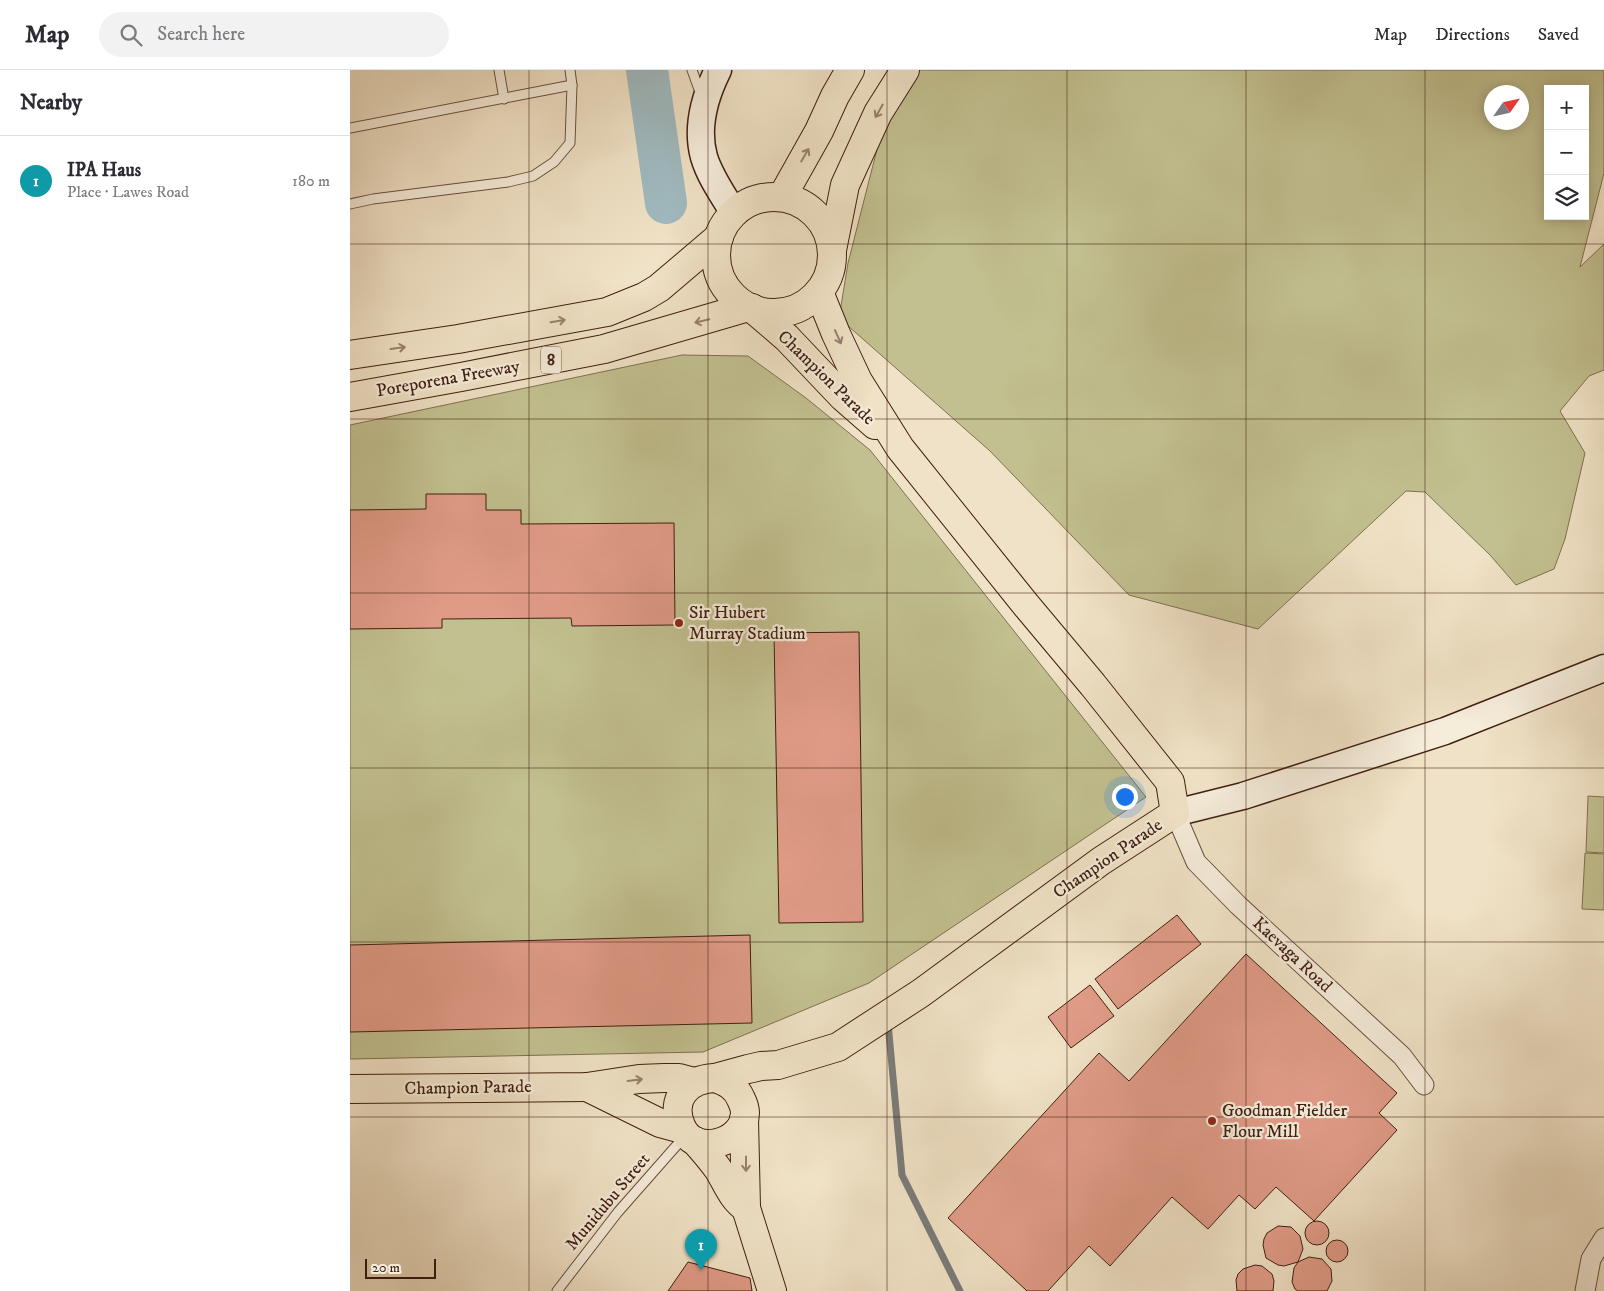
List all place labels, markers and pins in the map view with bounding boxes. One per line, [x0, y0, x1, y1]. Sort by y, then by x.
place label: Sir Hubert Murray Stadium [689, 602, 806, 645]
marker: Sir Hubert Murray Stadium [673, 617, 685, 629]
place label: Goodman Fielder Flour Mill [1222, 1100, 1347, 1143]
marker: Goodman Fielder Flour Mill [1206, 1115, 1218, 1127]
pin: 1 [685, 1229, 717, 1270]

